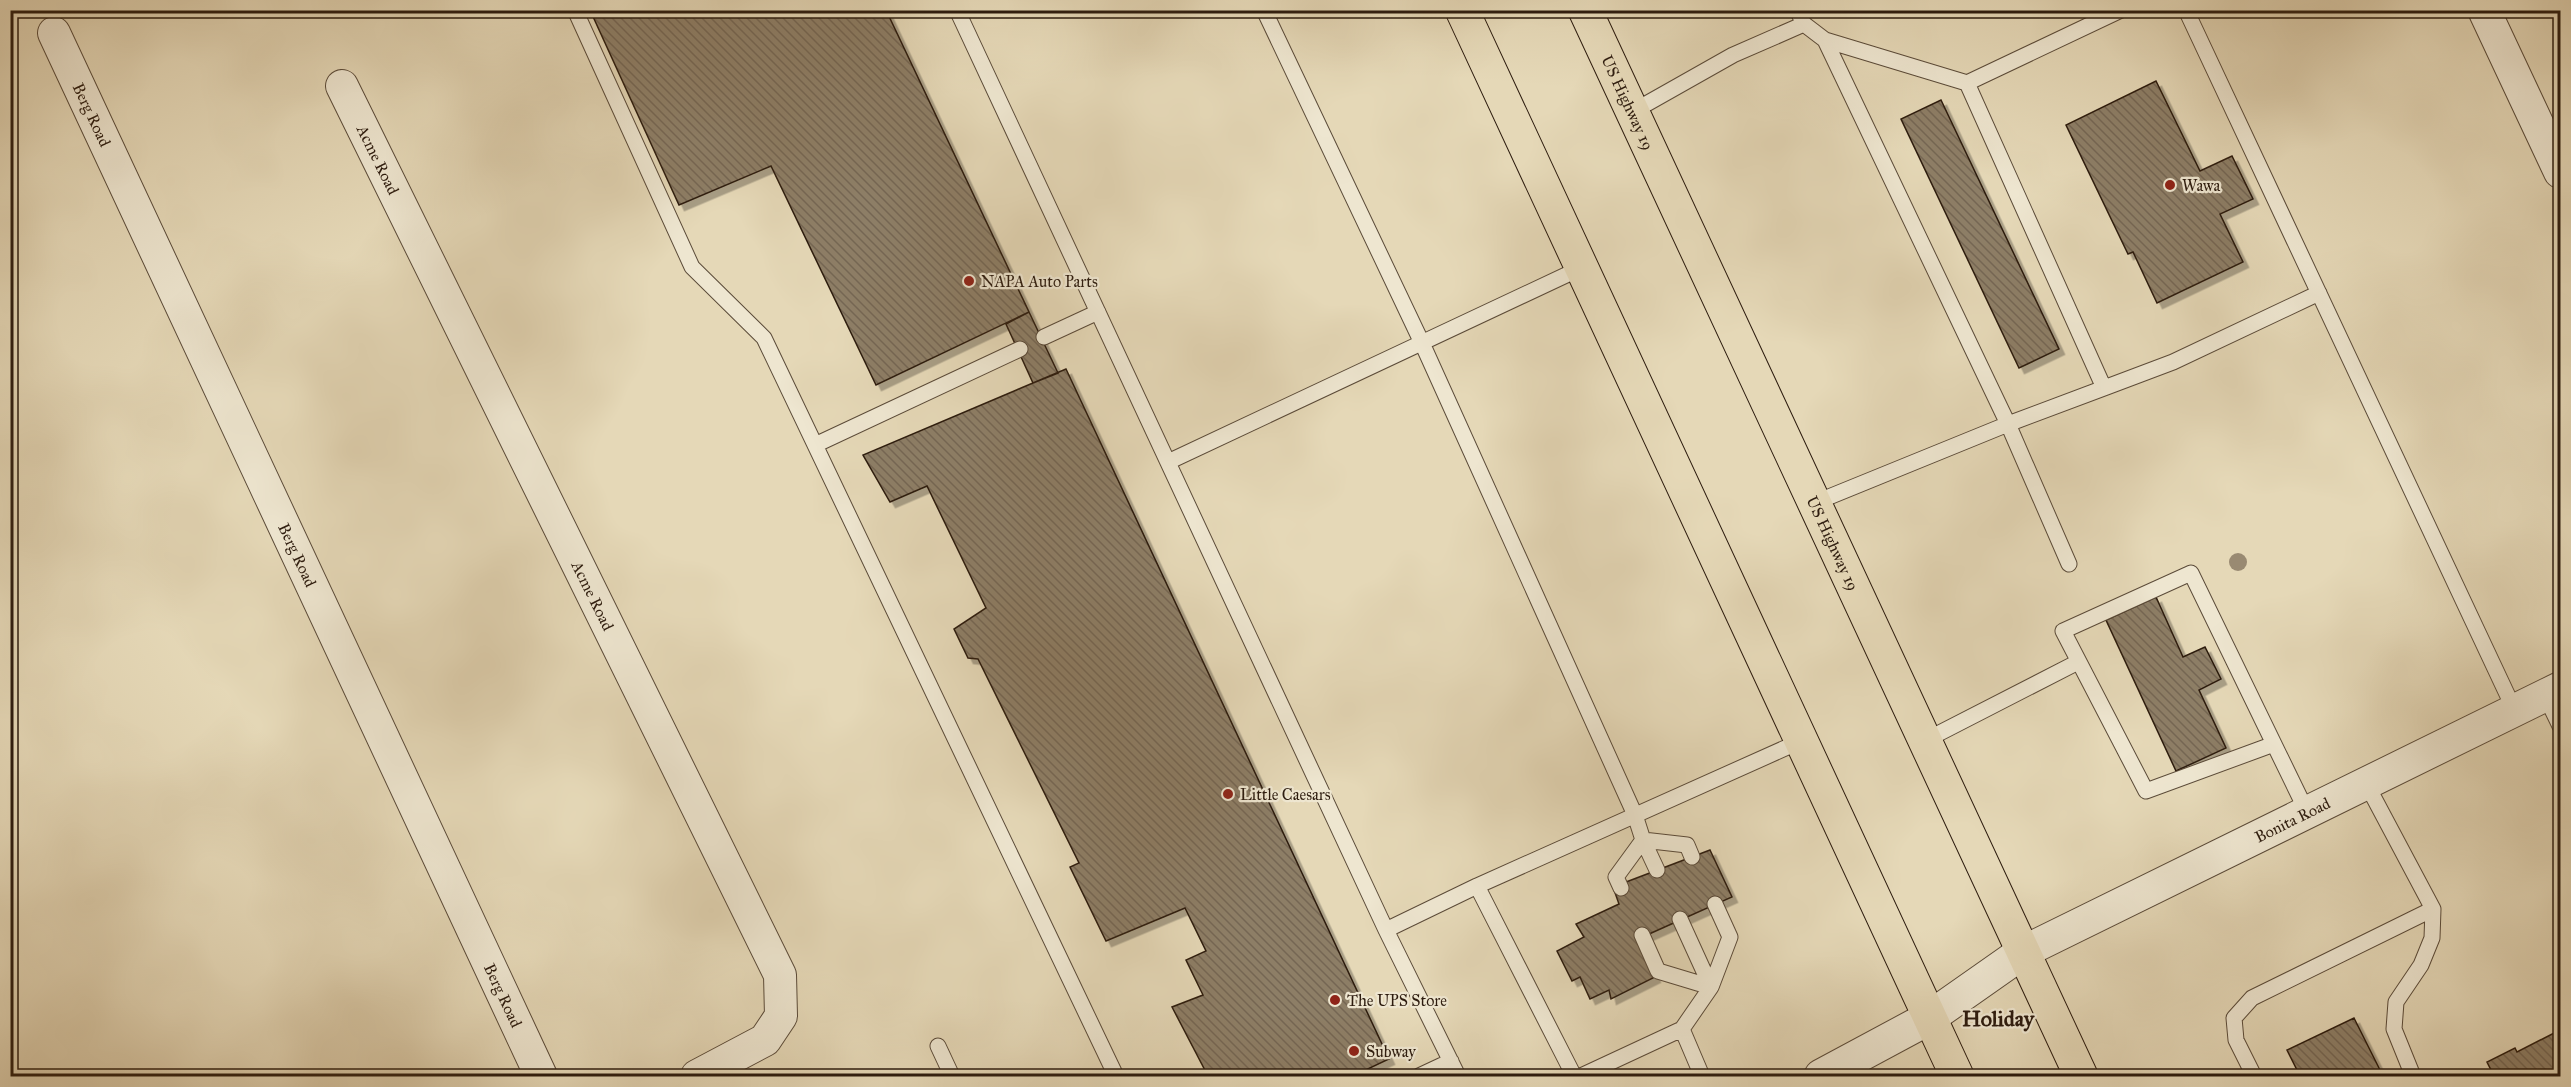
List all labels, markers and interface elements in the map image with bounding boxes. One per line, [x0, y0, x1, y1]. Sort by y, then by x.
street label: US Highway 19 [1597, 52, 1658, 153]
street label: Berg Road [69, 80, 115, 150]
street label: Acme Road [352, 121, 403, 198]
place label: Wawa [2182, 176, 2221, 195]
marker: Wawa [2163, 178, 2177, 192]
place label: NAPA Auto Parts [981, 272, 1098, 291]
marker: NAPA Auto Parts [962, 274, 976, 288]
street label: US Highway 19 [1802, 493, 1863, 594]
street label: Berg Road [274, 520, 320, 590]
street label: Acme Road [567, 557, 618, 634]
place label: Little Caesars [1240, 785, 1331, 804]
marker: Little Caesars [1221, 787, 1235, 801]
street label: Bonita Road [2252, 794, 2333, 847]
street label: Berg Road [480, 961, 526, 1030]
place label: The UPS Store [1347, 991, 1447, 1010]
marker: The UPS Store [1328, 993, 1342, 1007]
district label: Holiday [1962, 1005, 2036, 1032]
place label: Subway [1366, 1042, 1416, 1061]
marker: Subway [1347, 1044, 1361, 1058]

